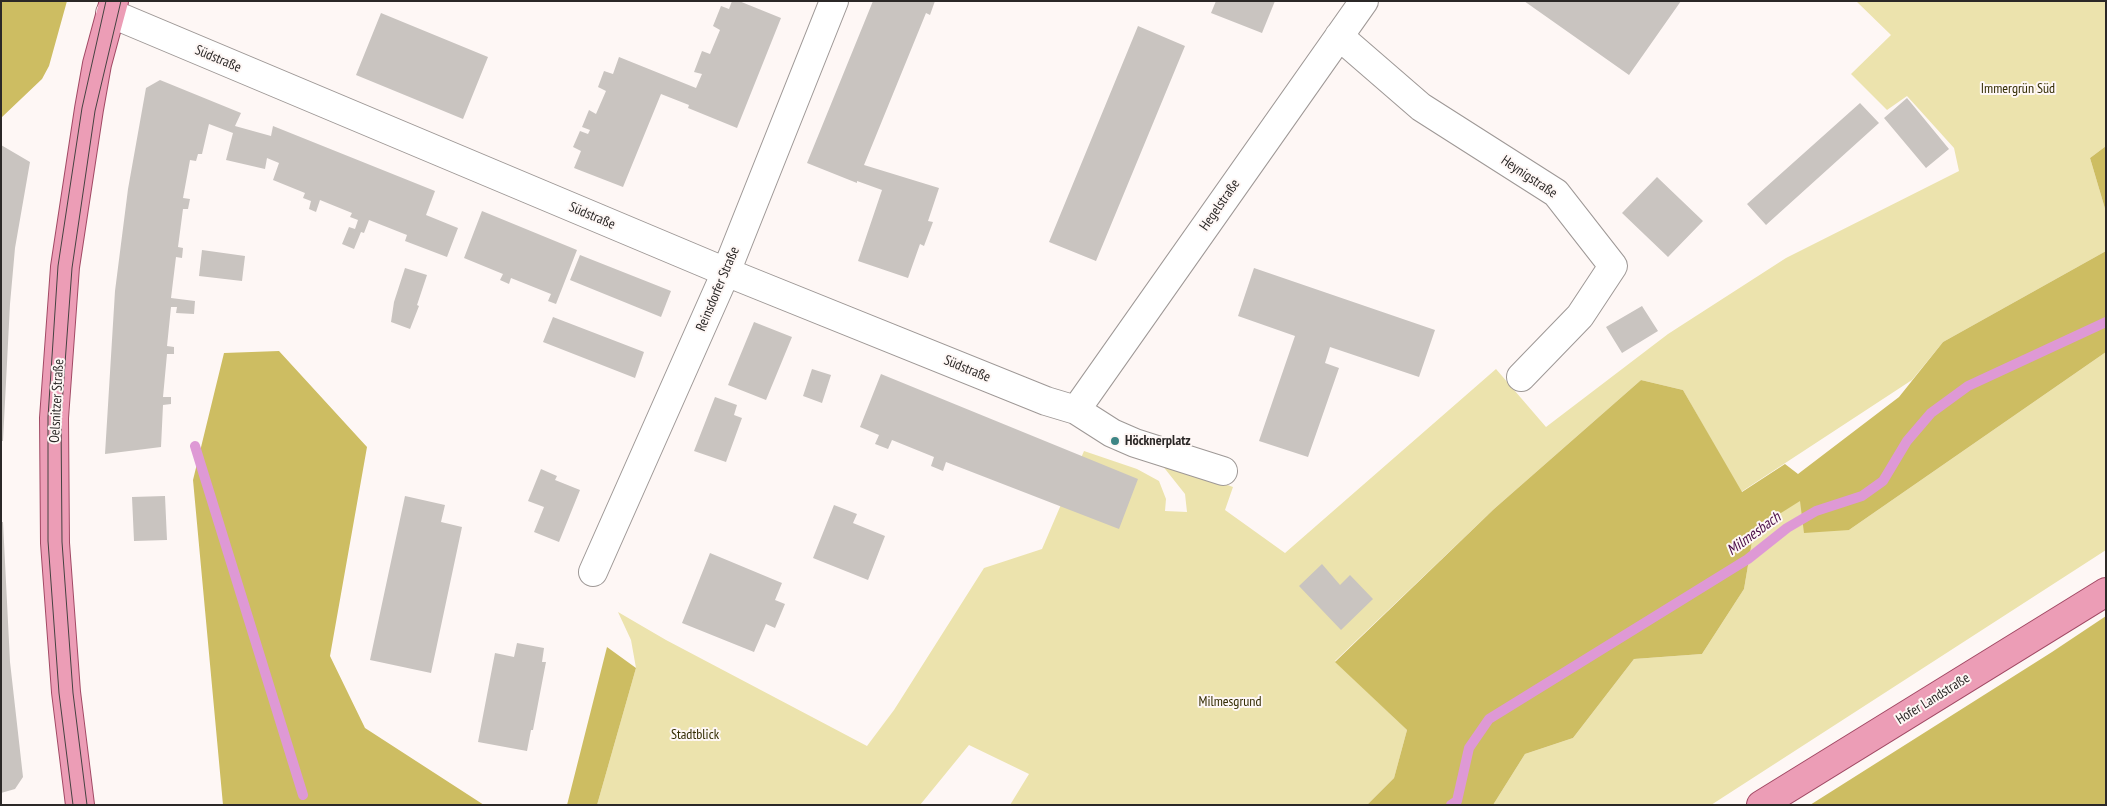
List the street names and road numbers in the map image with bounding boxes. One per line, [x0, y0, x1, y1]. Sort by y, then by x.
street label: Südstraße [192, 42, 244, 76]
street label: Heynigstraße [1498, 152, 1560, 202]
street label: Hegelstraße [1196, 176, 1244, 234]
street label: Südstraße [566, 199, 618, 233]
street label: Reinsdorfer Straße [693, 244, 743, 334]
street label: Südstraße [941, 352, 993, 386]
street label: Oelsnitzer Straße [46, 359, 68, 443]
street label: Hofer Landstraße [1893, 670, 1973, 728]

